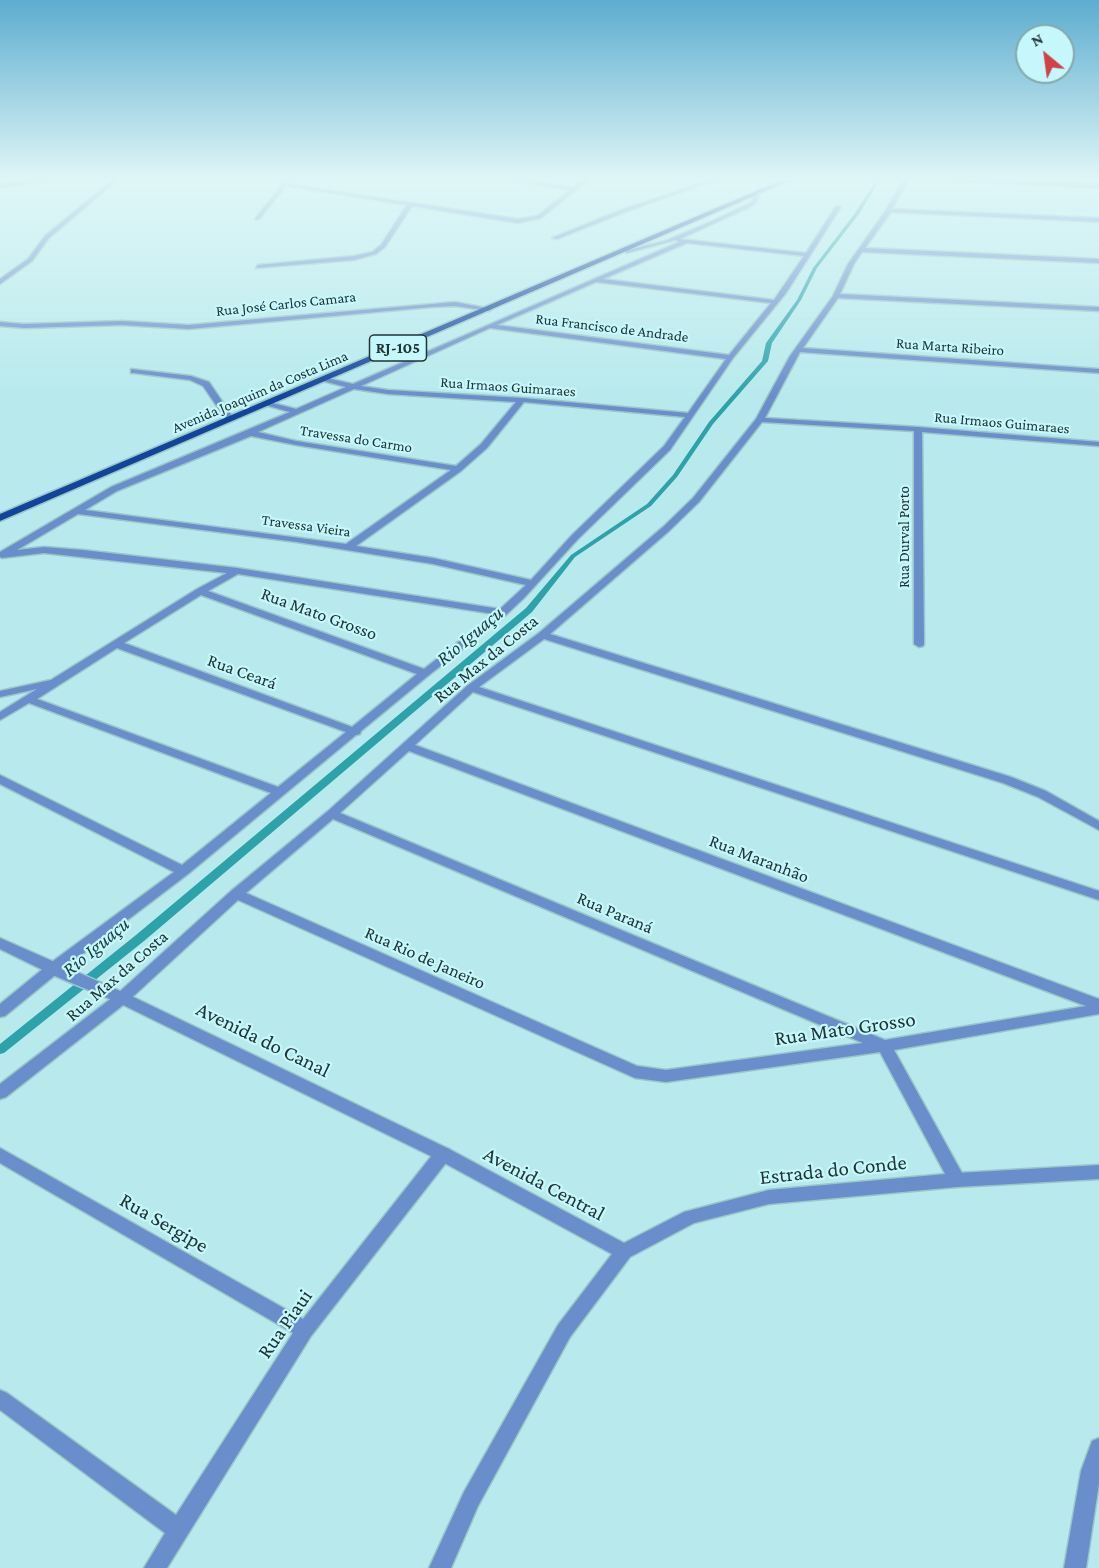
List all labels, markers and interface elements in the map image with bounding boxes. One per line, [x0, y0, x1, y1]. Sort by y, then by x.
north arrow [1015, 24, 1075, 84]
text: N [1028, 29, 1046, 50]
street label: Rua José Carlos Camara [215, 288, 357, 320]
street label: Rua Francisco de Andrade [535, 310, 689, 346]
street label: Rua Marta Ribeiro [895, 334, 1005, 360]
road number: RJ-105 [370, 335, 426, 361]
street label: Avenida Joaquim da Costa Lima [169, 347, 351, 437]
street label: Rua Irmaos Guimaraes [440, 373, 576, 401]
street label: Rua Irmaos Guimaraes [934, 408, 1070, 438]
street label: Travessa do Carmo [298, 421, 414, 457]
street label: Rua Durval Porto [895, 486, 913, 588]
street label: Travessa Vieira [260, 511, 352, 541]
street label: Rua Mato Grosso [258, 583, 380, 645]
water label: Rio Iguaçu [432, 601, 508, 671]
street label: Rua Max da Costa [429, 610, 543, 708]
street label: Rua Ceará [204, 650, 280, 694]
street label: Rua Maranhão [706, 830, 812, 888]
street label: Rua Paraná [574, 887, 656, 939]
water label: Rio Iguaçu [58, 912, 134, 982]
street label: Rua Rio de Janeiro [361, 922, 489, 994]
street label: Rua Max da Costa [62, 926, 172, 1026]
street label: Avenida do Canal [192, 997, 334, 1083]
street label: Rua Mato Grosso [773, 1007, 917, 1051]
street label: Avenida Central [479, 1141, 609, 1227]
street label: Estrada do Conde [758, 1150, 908, 1190]
street label: Rua Sergipe [115, 1188, 213, 1258]
street label: Rua Piaui [252, 1285, 318, 1363]

